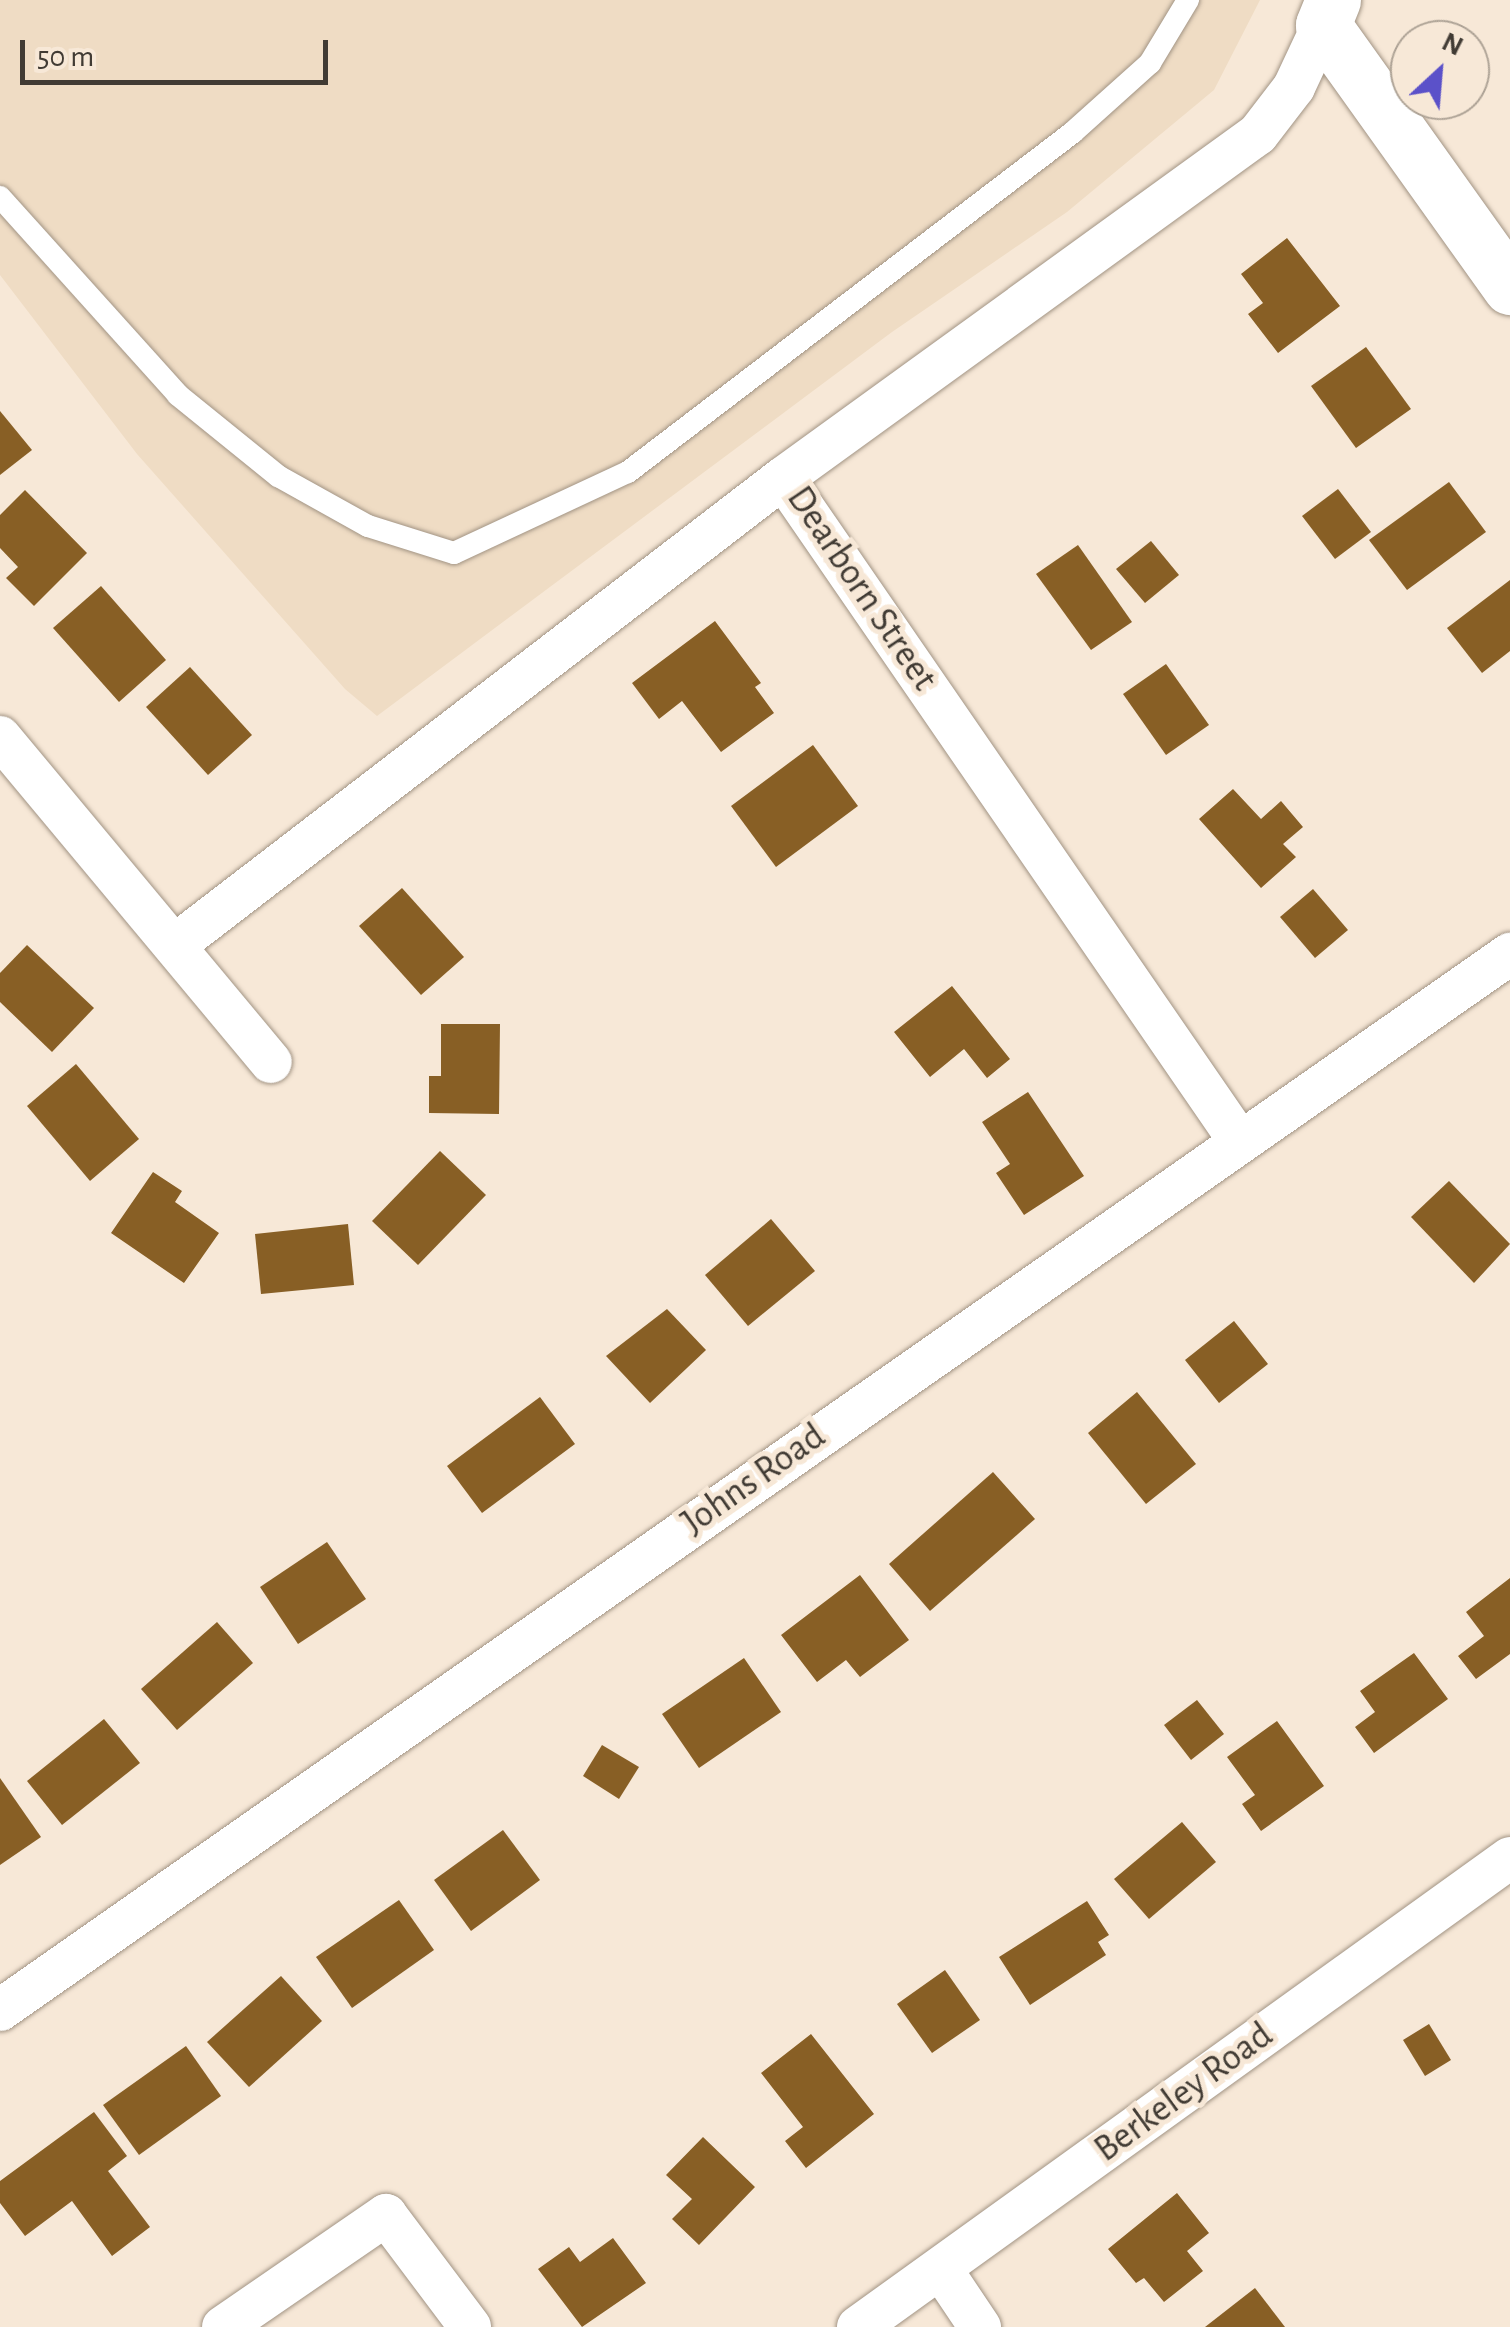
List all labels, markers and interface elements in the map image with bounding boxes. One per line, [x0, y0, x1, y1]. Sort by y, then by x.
scale bar [25, 20, 332, 82]
north arrow [1390, 20, 1490, 120]
text: N [1437, 28, 1467, 62]
text: 50 m [37, 42, 94, 72]
street label: Dearborn Street [776, 478, 946, 700]
street label: Johns Road [674, 1414, 834, 1546]
street label: Berkeley Road [1086, 2013, 1282, 2173]

